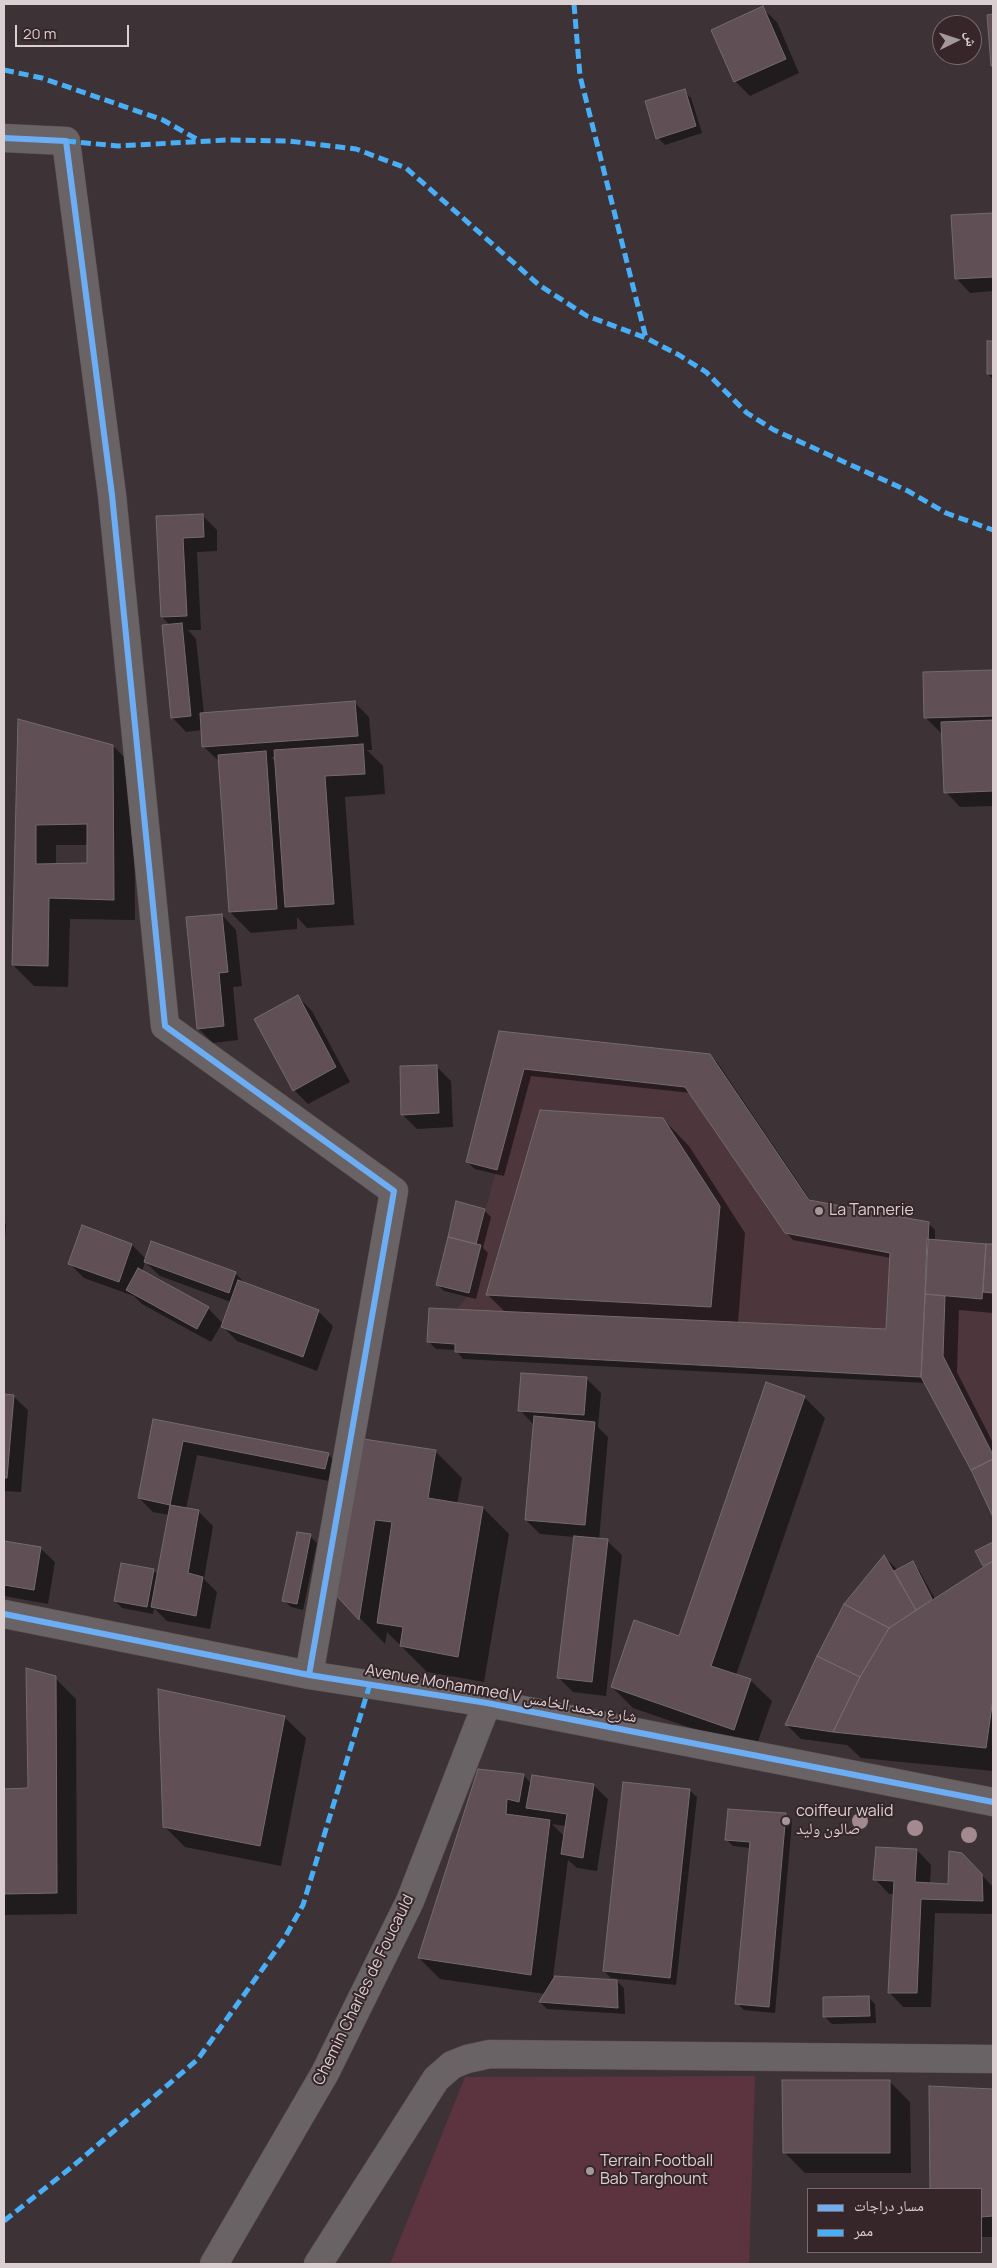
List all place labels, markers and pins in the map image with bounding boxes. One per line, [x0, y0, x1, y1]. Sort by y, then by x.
place label: La Tannerie [829, 1201, 914, 1221]
marker: La Tannerie [813, 1205, 825, 1217]
place label: coiffeur walid صالون وليد [796, 1802, 894, 1840]
marker: coiffeur walid صالون وليد [780, 1815, 792, 1827]
place label: Terrain Football Bab Targhount [600, 2152, 713, 2190]
marker: Terrain Football Bab Targhount [584, 2165, 596, 2177]

